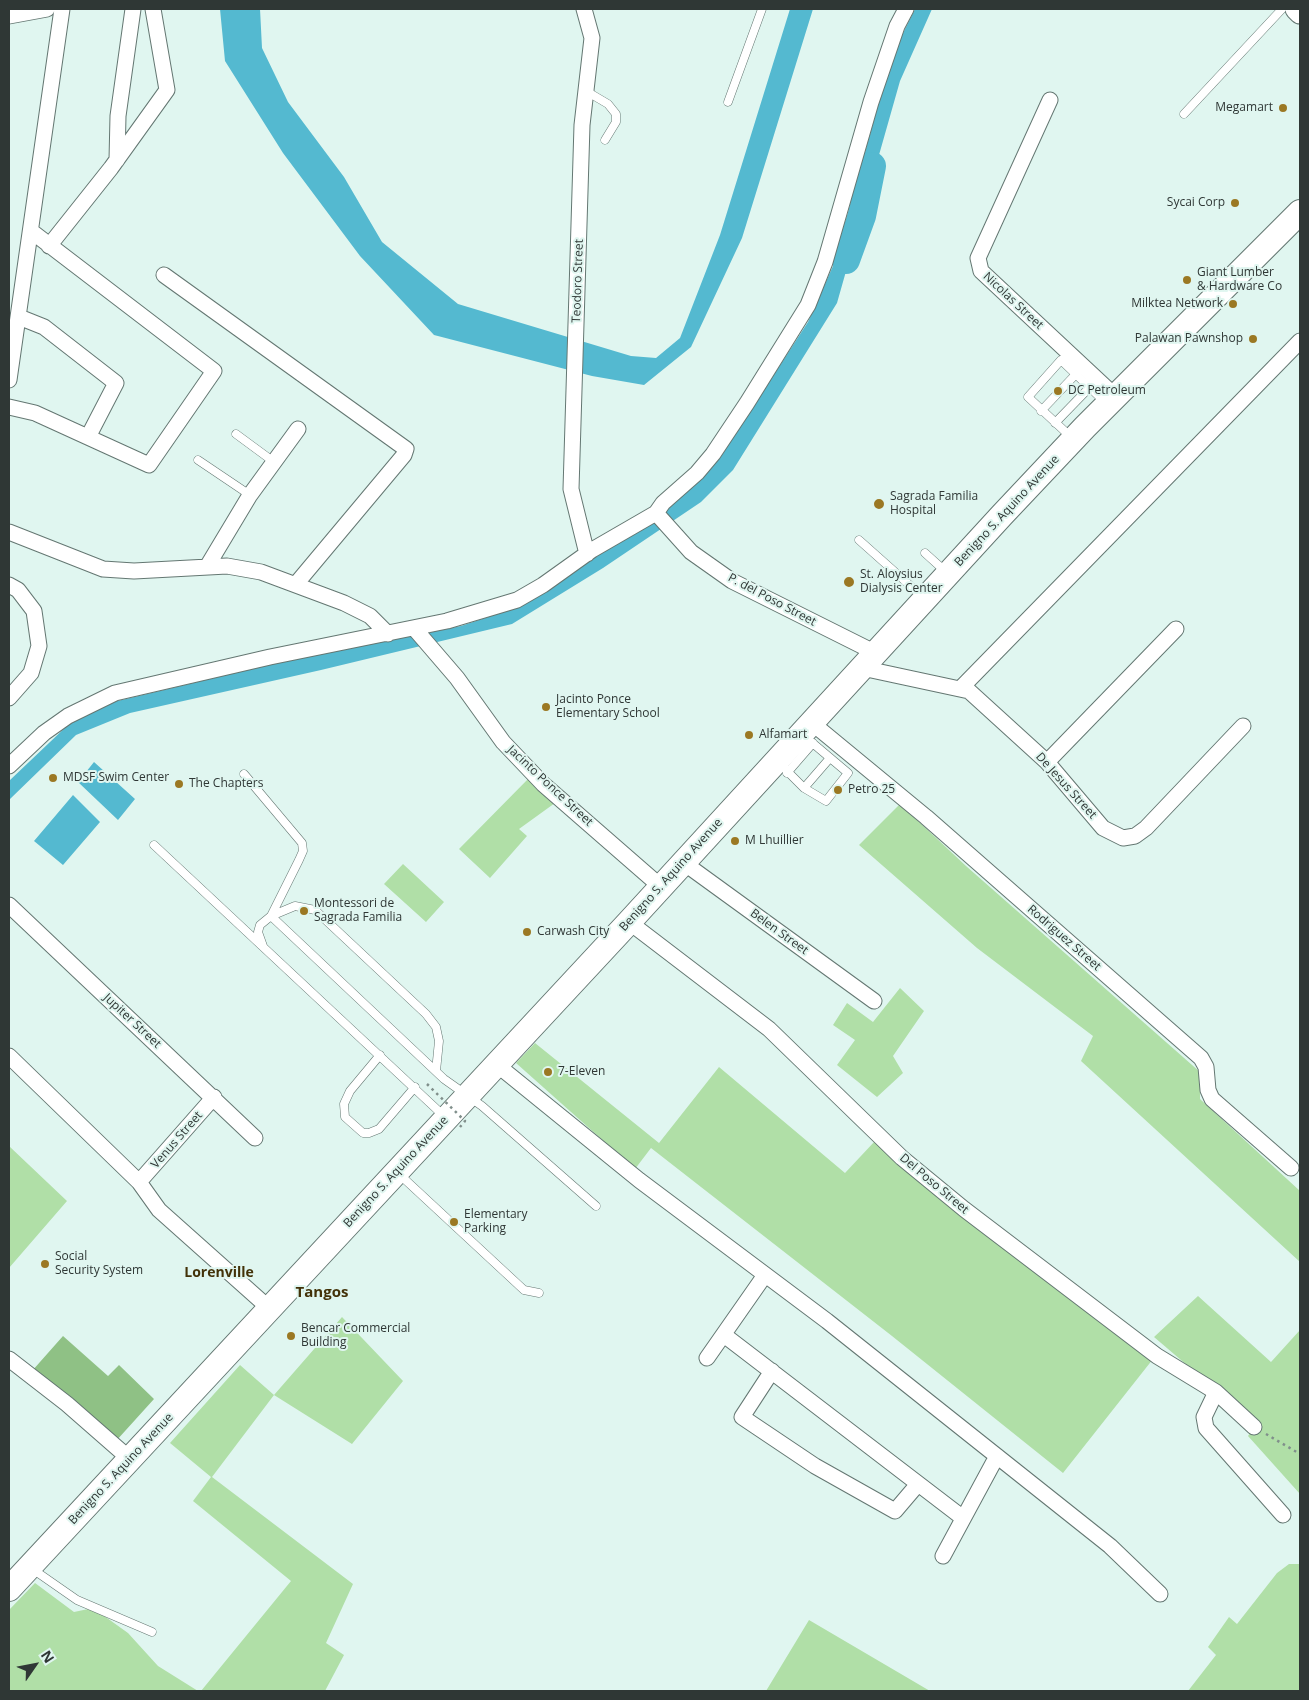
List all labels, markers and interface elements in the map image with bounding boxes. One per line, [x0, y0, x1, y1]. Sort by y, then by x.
place label: Megamart [1215, 101, 1273, 115]
marker: Megamart [1277, 102, 1289, 114]
place label: Sycai Corp [1167, 196, 1225, 210]
marker: Sycai Corp [1229, 197, 1241, 209]
street label: Teodoro Street [569, 239, 587, 323]
place label: Giant Lumber & Hardware Co [1197, 266, 1282, 294]
street label: Nicolas Street [980, 269, 1046, 333]
marker: Giant Lumber & Hardware Co [1181, 274, 1193, 286]
place label: Milktea Network [1131, 297, 1223, 311]
marker: Milktea Network [1227, 298, 1239, 310]
place label: Palawan Pawnshop [1135, 332, 1243, 346]
marker: Palawan Pawnshop [1247, 333, 1259, 345]
place label: DC Petroleum [1068, 384, 1146, 398]
marker: DC Petroleum [1052, 385, 1064, 397]
street label: Benigno S. Aquino Avenue [952, 452, 1062, 570]
place label: Sagrada Familia Hospital [890, 490, 978, 518]
marker: Sagrada Familia Hospital [872, 497, 886, 511]
place label: St. Aloysius Dialysis Center [860, 568, 943, 596]
street label: P. del Poso Street [725, 571, 819, 629]
marker: St. Aloysius Dialysis Center [842, 575, 856, 589]
place label: Jacinto Ponce Elementary School [556, 693, 660, 721]
marker: Jacinto Ponce Elementary School [540, 701, 552, 713]
place label: Alfamart [759, 728, 807, 742]
marker: Alfamart [743, 729, 755, 741]
street label: Jacinto Ponce Street [504, 743, 596, 829]
street label: De Jesus Street [1033, 750, 1099, 822]
place label: MDSF Swim Center [63, 771, 169, 785]
marker: MDSF Swim Center [47, 772, 59, 784]
place label: The Chapters [189, 777, 263, 791]
marker: The Chapters [173, 778, 185, 790]
place label: Petro 25 [848, 783, 895, 797]
marker: Petro 25 [832, 784, 844, 796]
street label: Benigno S. Aquino Avenue [617, 816, 725, 934]
place label: M Lhuillier [745, 834, 804, 848]
marker: M Lhuillier [729, 835, 741, 847]
place label: Montessori de Sagrada Familia [314, 897, 402, 925]
street label: Rodriguez Street [1024, 902, 1104, 974]
marker: Montessori de Sagrada Familia [298, 905, 310, 917]
street label: Belen Street [747, 906, 811, 958]
place label: Carwash City [537, 925, 609, 939]
marker: Carwash City [521, 926, 533, 938]
street label: Jupiter Street [100, 991, 164, 1051]
place label: 7-Eleven [558, 1065, 605, 1079]
marker: 7-Eleven [542, 1066, 554, 1078]
street label: Venus Street [148, 1108, 206, 1172]
street label: Benigno S. Aquino Avenue [341, 1113, 451, 1231]
street label: Del Poso Street [897, 1151, 971, 1217]
place label: Elementary Parking [464, 1208, 528, 1236]
marker: Elementary Parking [448, 1216, 460, 1228]
place label: Social Security System [55, 1250, 143, 1278]
marker: Social Security System [39, 1258, 51, 1270]
district label: Lorenville [184, 1265, 254, 1281]
district label: Tangos [296, 1284, 348, 1302]
place label: Bencar Commercial Building [301, 1322, 410, 1350]
marker: Bencar Commercial Building [285, 1330, 297, 1342]
street label: Benigno S. Aquino Avenue [66, 1410, 176, 1528]
north arrow [10, 1640, 60, 1690]
text: N [37, 1647, 59, 1667]

